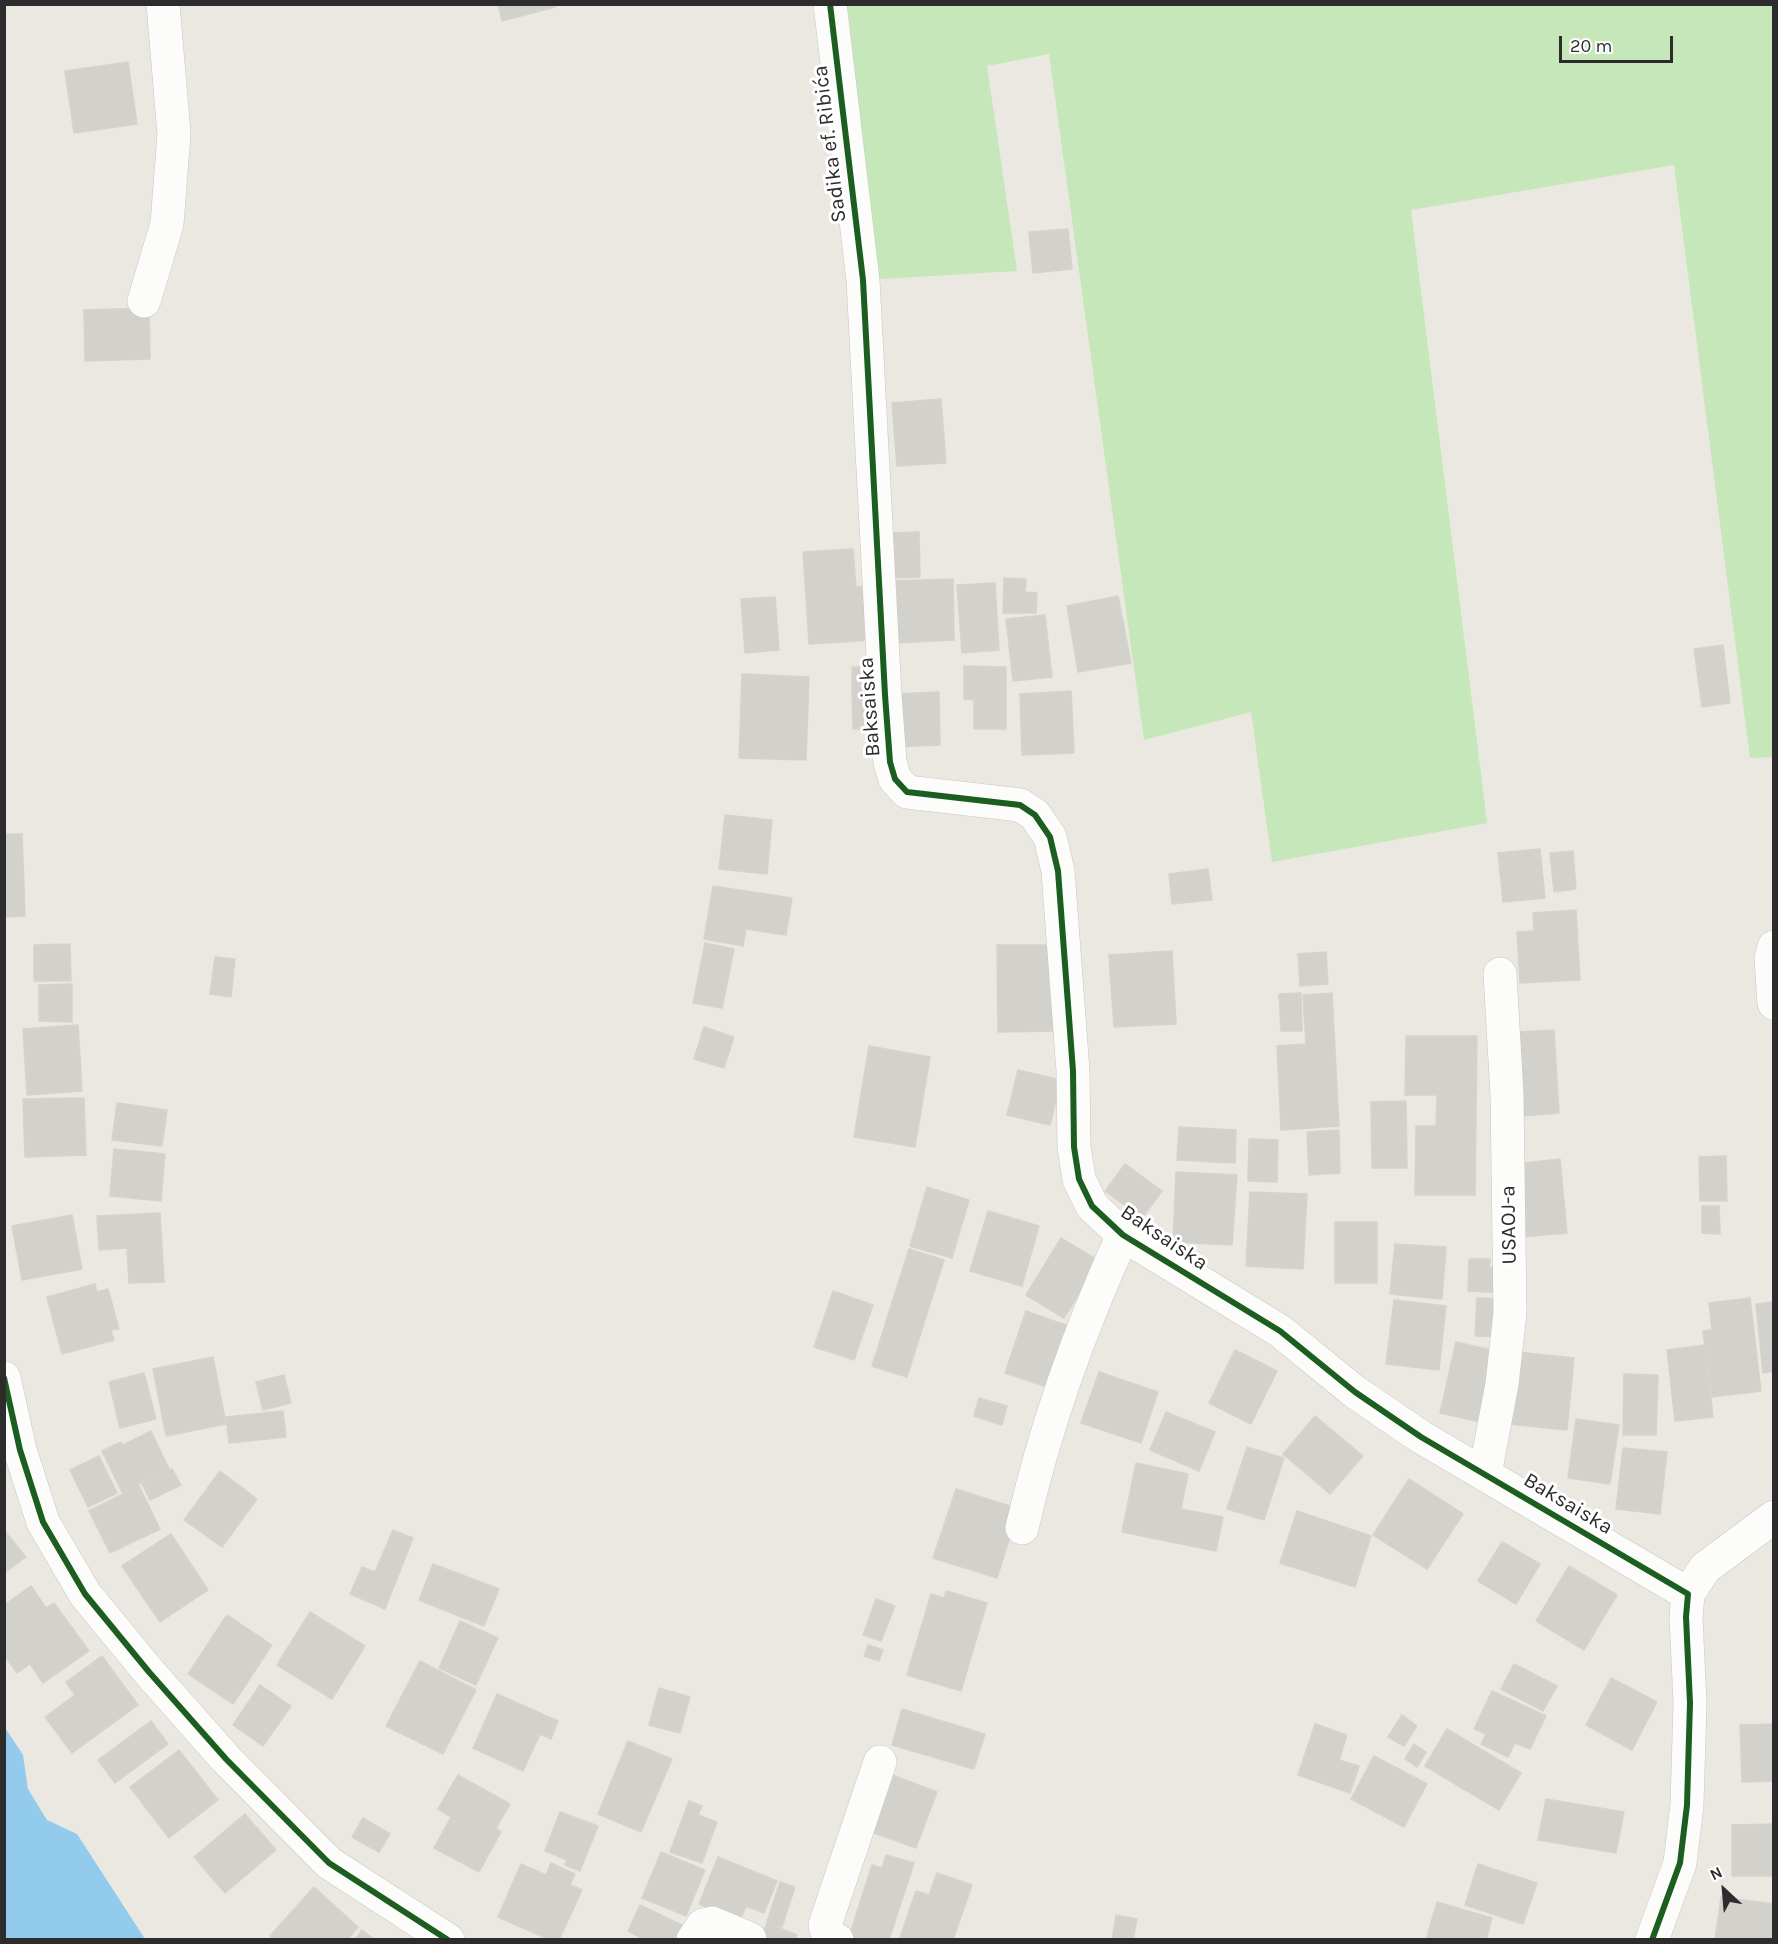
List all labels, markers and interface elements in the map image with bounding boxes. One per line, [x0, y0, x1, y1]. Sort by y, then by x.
scale bar [1562, 24, 1676, 62]
text: 20 m [1570, 35, 1612, 57]
street label: Sadika ef. Ribića [808, 64, 852, 224]
street label: Baksaiska [854, 656, 886, 758]
street label: USAOJ-a [1496, 1185, 1522, 1265]
street label: Baksaiska [1116, 1200, 1212, 1276]
street label: Baksaiska [1519, 1468, 1617, 1540]
north arrow [1694, 1860, 1754, 1920]
text: N [1707, 1862, 1725, 1884]

